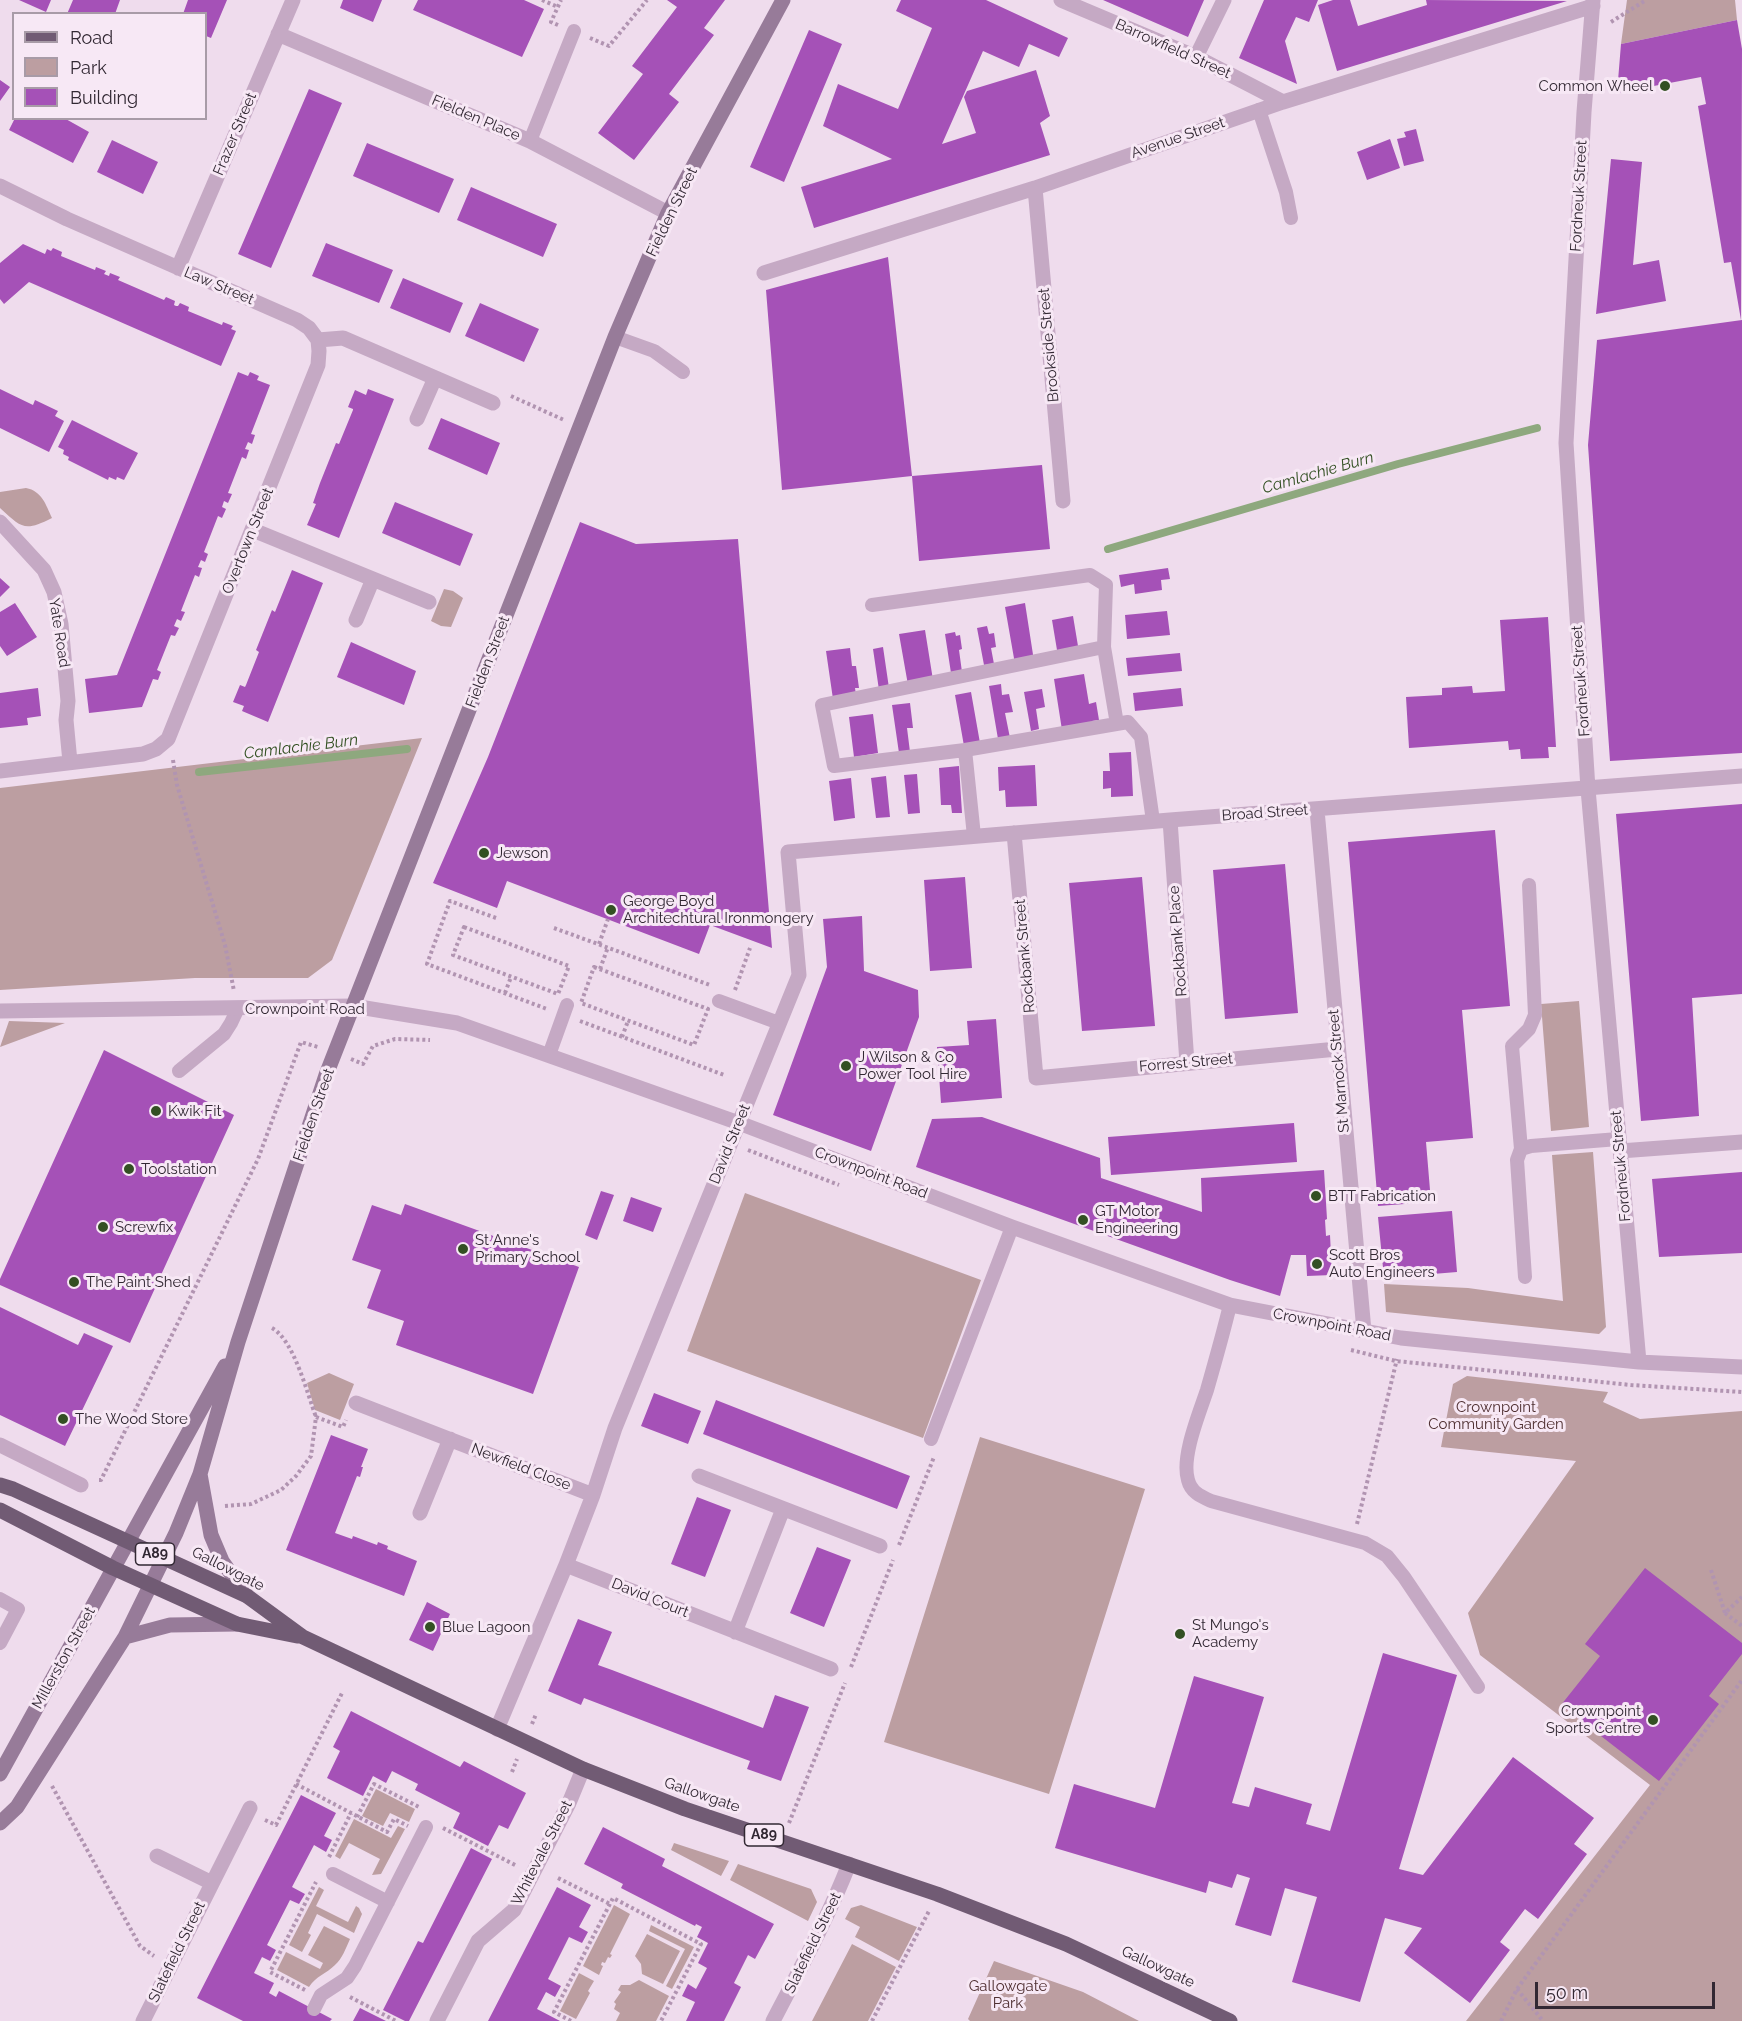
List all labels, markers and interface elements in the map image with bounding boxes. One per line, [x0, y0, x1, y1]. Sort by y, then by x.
legend [12, 12, 207, 120]
street label: Barrowfield Street [1112, 15, 1234, 83]
text: Road [70, 27, 113, 48]
text: Park [70, 57, 107, 78]
place label: Common Wheel [1539, 77, 1653, 95]
marker: Common Wheel [1658, 79, 1672, 93]
text: Building [70, 87, 138, 108]
street label: Frazer Street [209, 90, 261, 178]
street label: Fielden Place [429, 91, 523, 145]
street label: Avenue Street [1129, 114, 1227, 162]
street label: Fordneuk Street [1567, 140, 1591, 252]
street label: Fielden Street [643, 164, 701, 260]
street label: Law Street [181, 263, 257, 309]
street label: Brookside Street [1035, 287, 1063, 403]
water label: Camlachie Burn [1260, 448, 1376, 498]
street label: Overtown Street [218, 485, 278, 597]
street label: Yate Road [45, 597, 73, 669]
street label: Fielden Street [462, 613, 514, 711]
street label: Fordneuk Street [1568, 625, 1594, 737]
water label: Camlachie Burn [243, 730, 359, 764]
street label: Broad Street [1221, 801, 1309, 825]
place label: Jewson [496, 844, 549, 862]
marker: Jewson [477, 846, 491, 860]
street label: Rockbank Place [1165, 885, 1191, 997]
place label: George Boyd Architechtural Ironmongery [623, 892, 814, 927]
street label: Rockbank Street [1011, 898, 1039, 1014]
marker: George Boyd Architechtural Ironmongery [604, 903, 618, 917]
street label: Crownpoint Road [245, 1000, 365, 1018]
street label: St Marnock Street [1325, 1009, 1353, 1133]
place label: J Wilson & Co Power Tool Hire [858, 1048, 967, 1083]
street label: Forrest Street [1138, 1050, 1234, 1076]
marker: J Wilson & Co Power Tool Hire [839, 1059, 853, 1073]
street label: Fielden Street [290, 1066, 338, 1164]
street label: David Street [706, 1101, 754, 1187]
place label: Kwik Fit [168, 1102, 221, 1120]
marker: Kwik Fit [149, 1104, 163, 1118]
street label: Fordneuk Street [1607, 1110, 1635, 1222]
street label: Crownpoint Road [812, 1143, 930, 1203]
place label: Toolstation [141, 1160, 217, 1178]
marker: Toolstation [122, 1162, 136, 1176]
place label: BTT Fabrication [1328, 1187, 1436, 1205]
marker: BTT Fabrication [1309, 1189, 1323, 1203]
place label: GT Motor Engineering [1095, 1202, 1178, 1237]
marker: GT Motor Engineering [1076, 1213, 1090, 1227]
place label: Screwfix [115, 1218, 173, 1236]
marker: Screwfix [96, 1220, 110, 1234]
place label: St Anne's Primary School [475, 1231, 580, 1266]
marker: St Anne's Primary School [456, 1242, 470, 1256]
place label: Scott Bros Auto Engineers [1329, 1246, 1435, 1281]
marker: Scott Bros Auto Engineers [1310, 1257, 1324, 1271]
place label: The Paint Shed [86, 1273, 191, 1291]
marker: The Paint Shed [67, 1275, 81, 1289]
street label: Crownpoint Road [1271, 1305, 1393, 1345]
park label: Crownpoint Community Garden [1428, 1398, 1564, 1433]
place label: The Wood Store [75, 1410, 188, 1428]
marker: The Wood Store [56, 1412, 70, 1426]
street label: Newfield Close [469, 1440, 573, 1494]
road number: A89 [136, 1543, 174, 1565]
street label: Gallowgate [189, 1543, 267, 1595]
street label: David Court [609, 1574, 691, 1622]
street label: Millerston Street [29, 1604, 99, 1712]
place label: St Mungo's Academy [1192, 1616, 1269, 1651]
place label: Blue Lagoon [442, 1618, 530, 1636]
marker: Blue Lagoon [423, 1620, 437, 1634]
marker: St Mungo's Academy [1173, 1627, 1187, 1641]
place label: Crownpoint Sports Centre [1546, 1702, 1641, 1737]
marker: Crownpoint Sports Centre [1646, 1713, 1660, 1727]
street label: Gallowgate [662, 1774, 742, 1816]
street label: Whitevale Street [508, 1797, 576, 1909]
road number: A89 [744, 1824, 783, 1846]
street label: Slatefield Street [781, 1890, 845, 1996]
street label: Slatefield Street [145, 1899, 209, 2005]
street label: Gallowgate [1119, 1942, 1197, 1992]
scale bar [1538, 1970, 1718, 2008]
park label: Gallowgate Park [969, 1977, 1047, 2012]
text: 50 m [1546, 1982, 1588, 2003]

